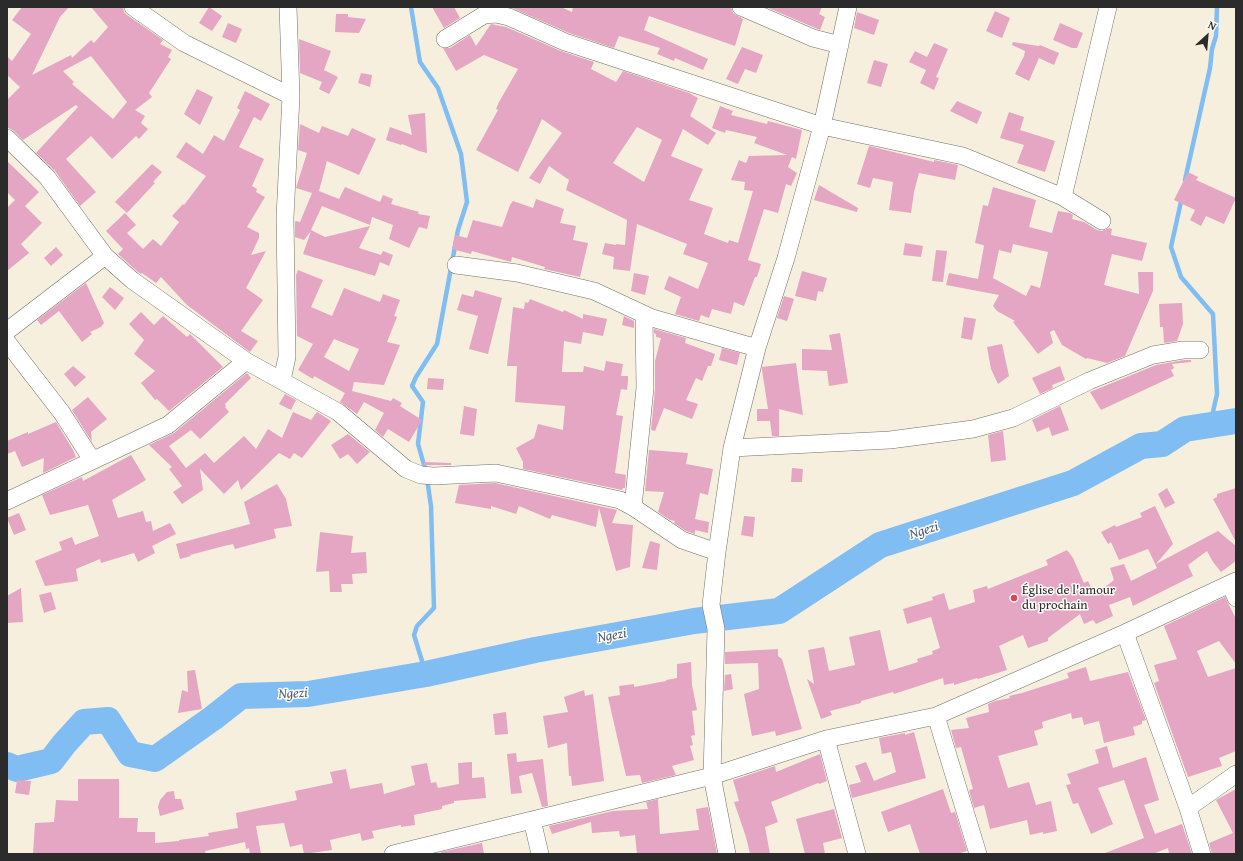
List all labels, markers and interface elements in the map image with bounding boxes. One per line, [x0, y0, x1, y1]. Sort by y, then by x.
north arrow [1187, 16, 1227, 56]
text: N [1205, 16, 1219, 34]
water label: Ngezi [907, 518, 941, 544]
place label: Église de l'amour du prochain [1022, 583, 1115, 614]
marker: Église de l'amour du prochain [1009, 593, 1019, 603]
water label: Ngezi [596, 625, 628, 647]
water label: Ngezi [278, 685, 308, 703]

